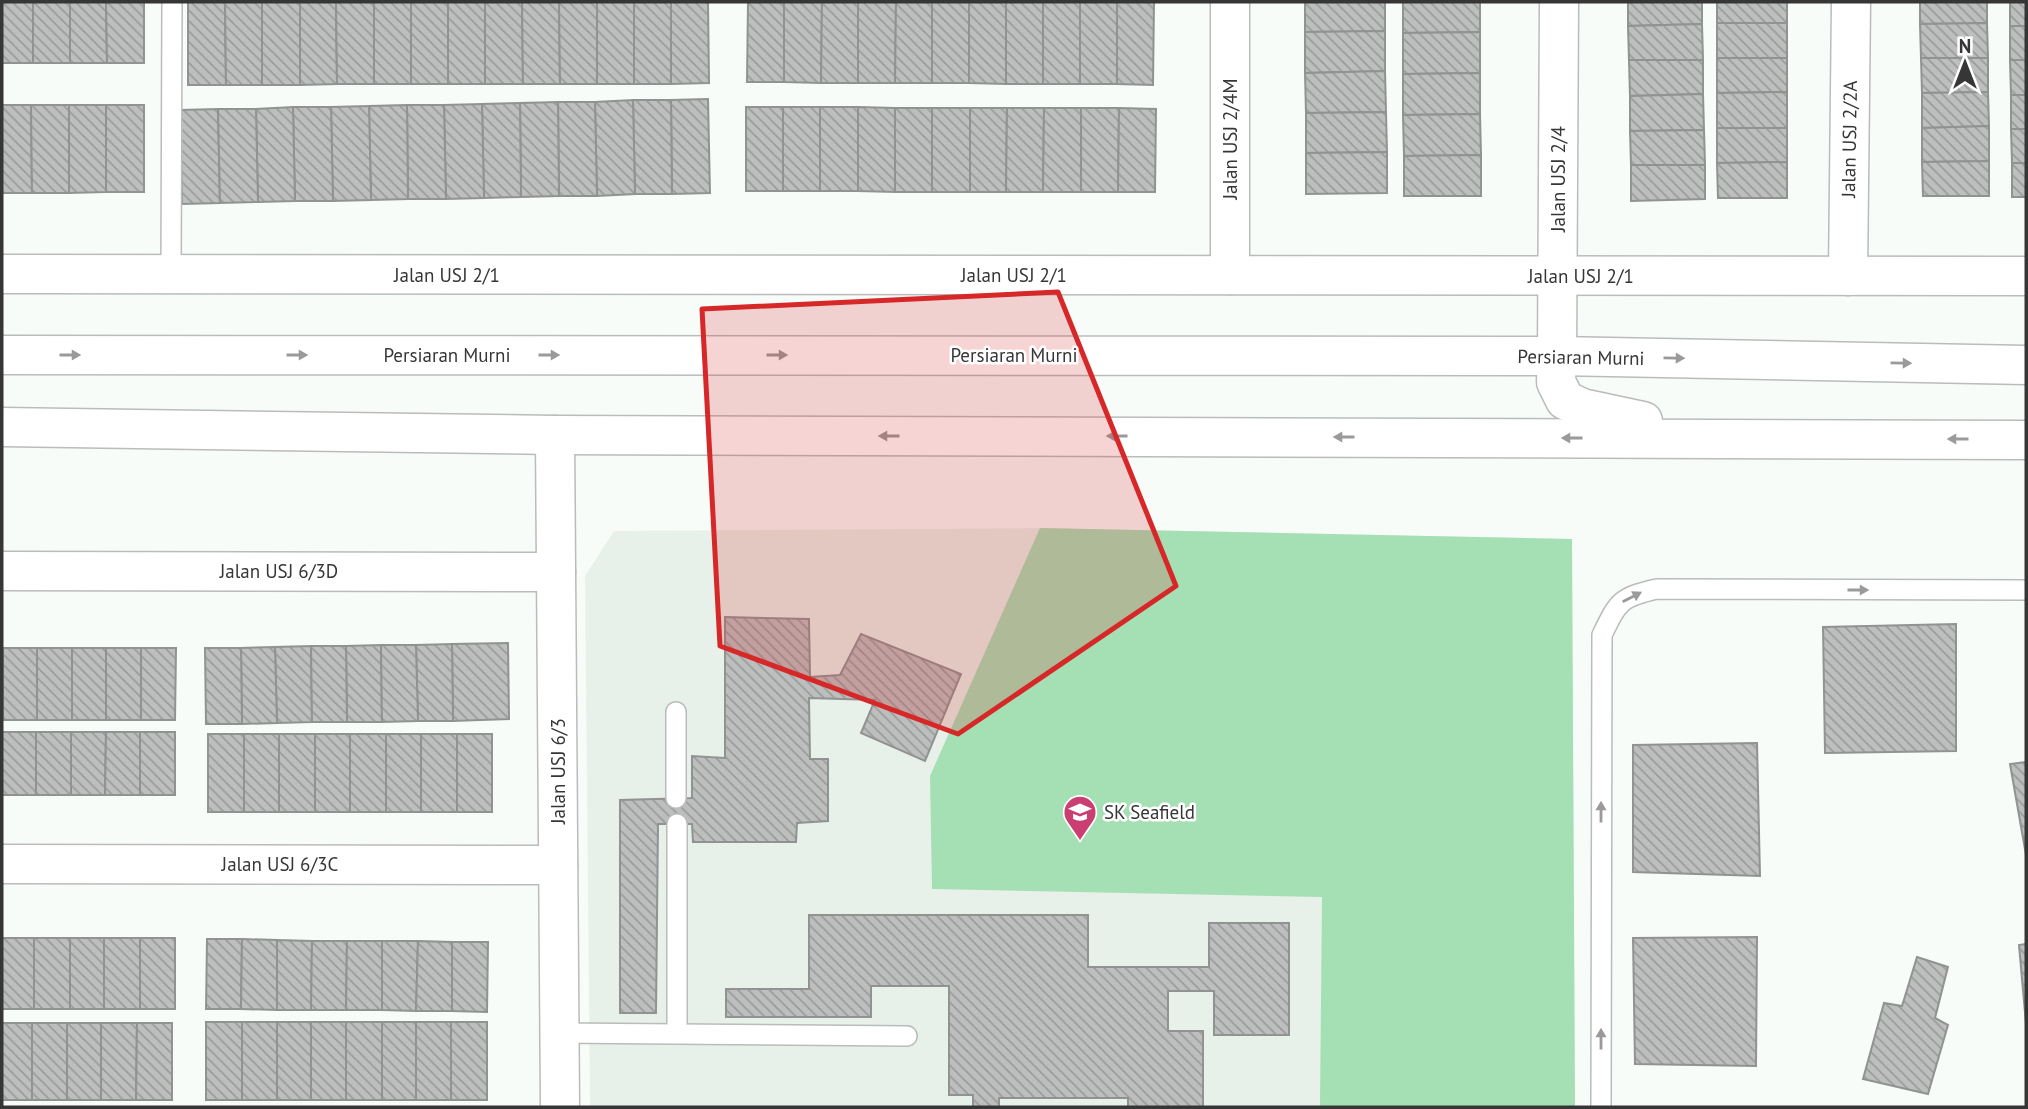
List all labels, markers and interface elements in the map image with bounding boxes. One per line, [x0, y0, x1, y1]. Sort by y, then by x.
north arrow [1930, 28, 2000, 98]
text: N [1959, 34, 1971, 58]
street label: Jalan USJ 2/4M [1218, 79, 1242, 200]
street label: Jalan USJ 2/2A [1836, 80, 1862, 199]
street label: Jalan USJ 2/4 [1546, 126, 1570, 233]
street label: Jalan USJ 2/1 [393, 263, 500, 287]
street label: Jalan USJ 2/1 [960, 263, 1067, 287]
street label: Jalan USJ 2/1 [1527, 264, 1634, 288]
street label: Persiaran Murni [383, 343, 511, 367]
street label: Persiaran Murni [950, 343, 1078, 367]
street label: Persiaran Murni [1517, 344, 1645, 370]
one-way arrow [59, 349, 81, 361]
one-way arrow [287, 349, 309, 361]
one-way arrow [539, 349, 561, 361]
one-way arrow [766, 349, 788, 361]
one-way arrow [1663, 352, 1685, 364]
one-way arrow [1891, 357, 1913, 368]
one-way arrow [878, 430, 900, 442]
one-way arrow [1105, 431, 1127, 442]
one-way arrow [1333, 431, 1355, 443]
one-way arrow [1560, 432, 1582, 444]
one-way arrow [1947, 433, 1969, 445]
street label: Jalan USJ 6/3D [219, 559, 338, 583]
one-way arrow [1847, 584, 1869, 596]
one-way arrow [1623, 592, 1643, 604]
street label: Jalan USJ 6/3 [546, 718, 570, 825]
school or university icon: SK Seafield [1061, 793, 1099, 842]
place label: SK Seafield [1104, 800, 1195, 824]
one-way arrow [1595, 800, 1607, 822]
street label: Jalan USJ 6/3C [221, 852, 339, 876]
one-way arrow [1595, 1028, 1607, 1050]

